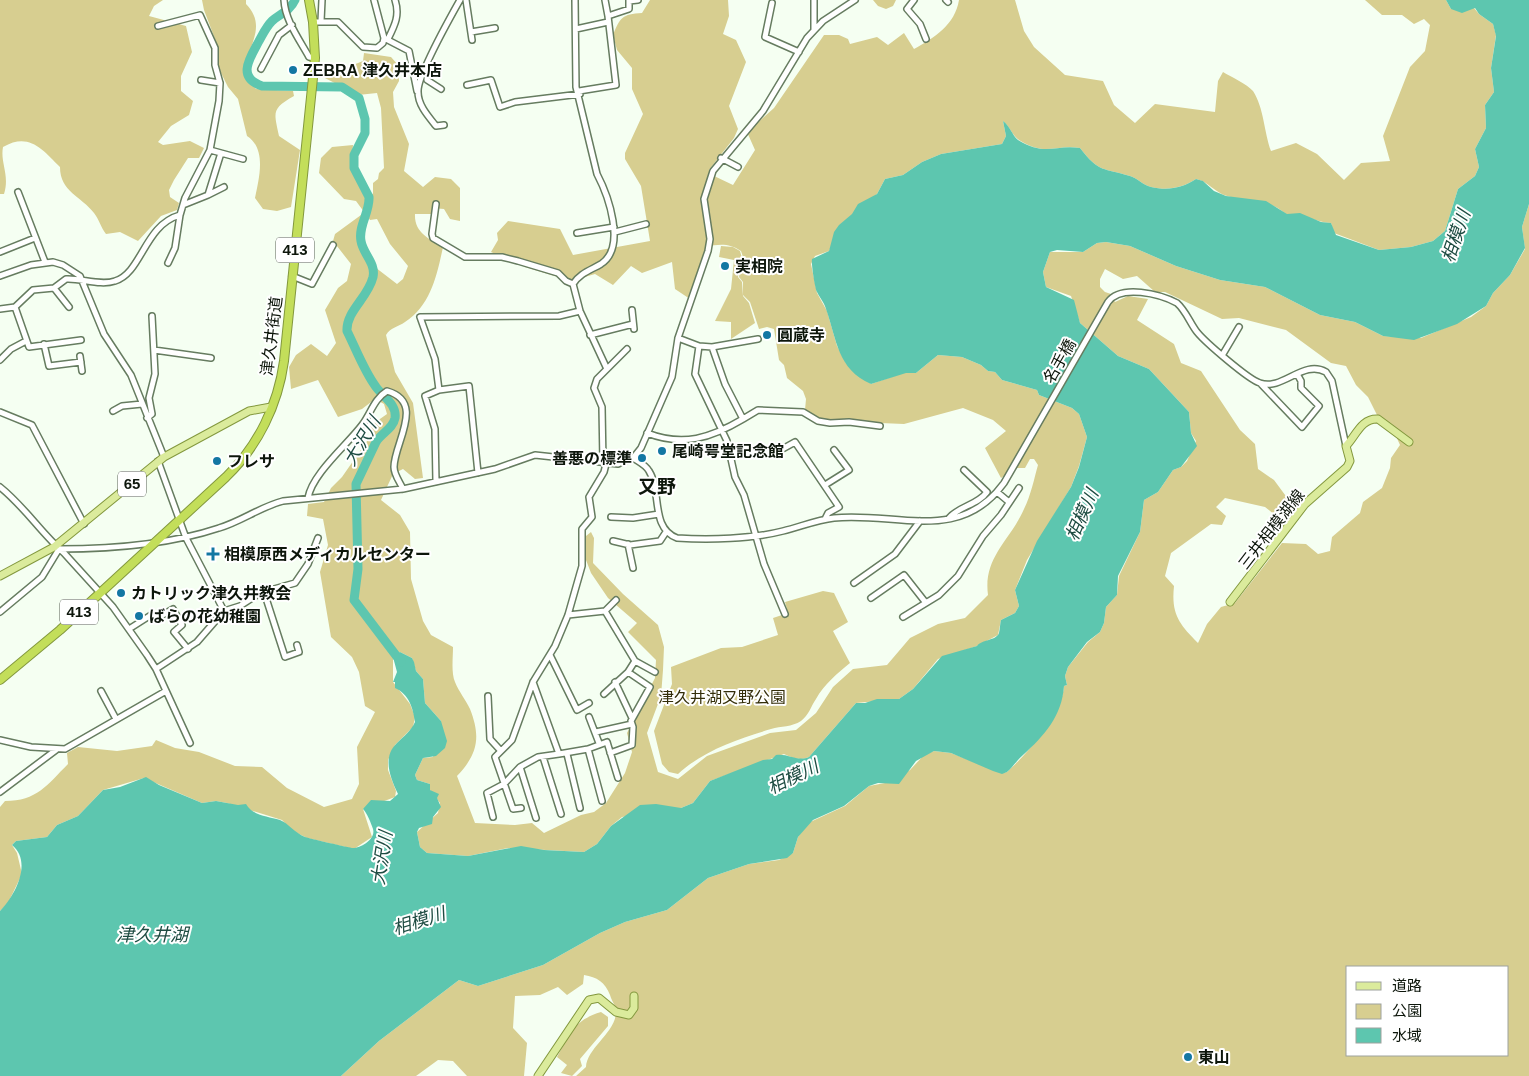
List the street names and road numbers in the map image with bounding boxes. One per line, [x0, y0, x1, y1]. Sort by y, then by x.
road number: 413 [276, 238, 314, 262]
street label: 津久井街道 [258, 295, 285, 377]
street label: 名手橋 [1040, 336, 1079, 386]
road number: 65 [118, 472, 146, 496]
street label: 三井相模湖線 [1235, 486, 1308, 572]
road number: 413 [60, 600, 98, 624]

